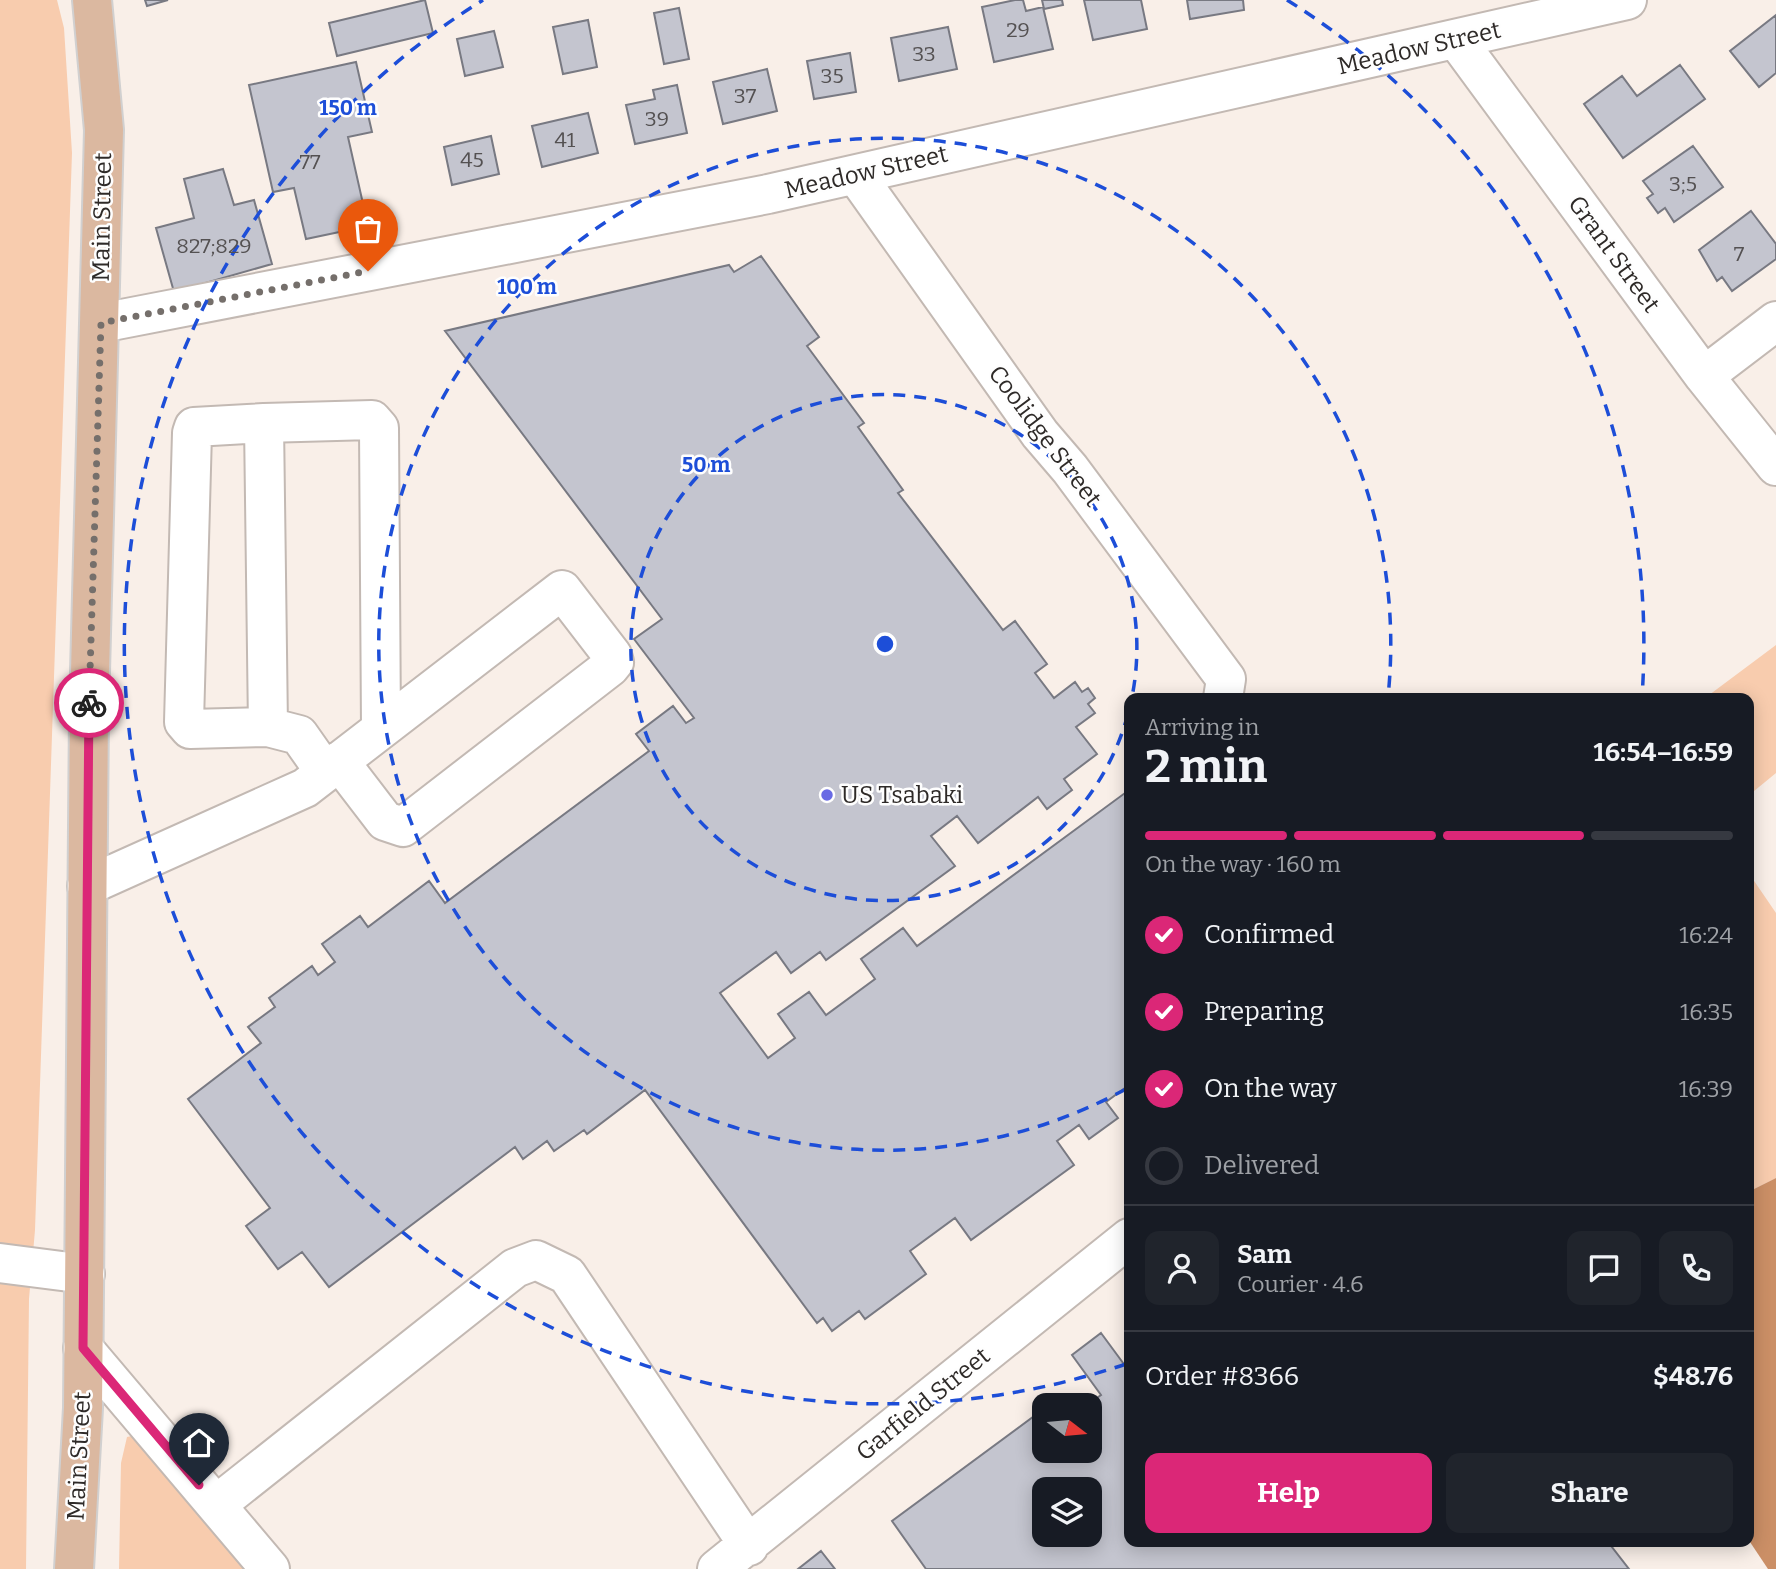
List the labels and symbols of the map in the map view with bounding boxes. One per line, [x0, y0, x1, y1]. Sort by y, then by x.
street label: Meadow Street [1335, 16, 1504, 80]
house number: 29 [1006, 17, 1030, 43]
house number: 33 [912, 41, 936, 67]
house number: 35 [820, 63, 844, 89]
house number: 37 [734, 83, 757, 109]
text: 150 m [319, 95, 377, 121]
house number: 39 [645, 106, 669, 132]
house number: 41 [555, 127, 576, 153]
street label: Meadow Street [782, 140, 951, 204]
house number: 45 [460, 147, 484, 173]
house number: 77 [299, 149, 321, 175]
street label: Main Street [87, 152, 117, 282]
house number: 3;5 [1669, 171, 1697, 197]
street label: Grant Street [1562, 190, 1666, 318]
pin [338, 199, 398, 271]
house number: 827;829 [176, 233, 252, 259]
house number: 7 [1734, 241, 1745, 267]
text: 100 m [497, 274, 557, 300]
street label: Coolidge Street [983, 360, 1107, 512]
text: 50 m [682, 452, 730, 478]
centre of rings [873, 632, 897, 656]
courier [54, 668, 124, 738]
place label: US Tsabaki [841, 781, 963, 809]
marker: US Tsabaki [819, 787, 835, 803]
street label: Garfield Street [851, 1342, 996, 1466]
street label: Main Street [62, 1391, 96, 1521]
north arrow [1032, 1393, 1102, 1463]
pin [169, 1413, 229, 1485]

